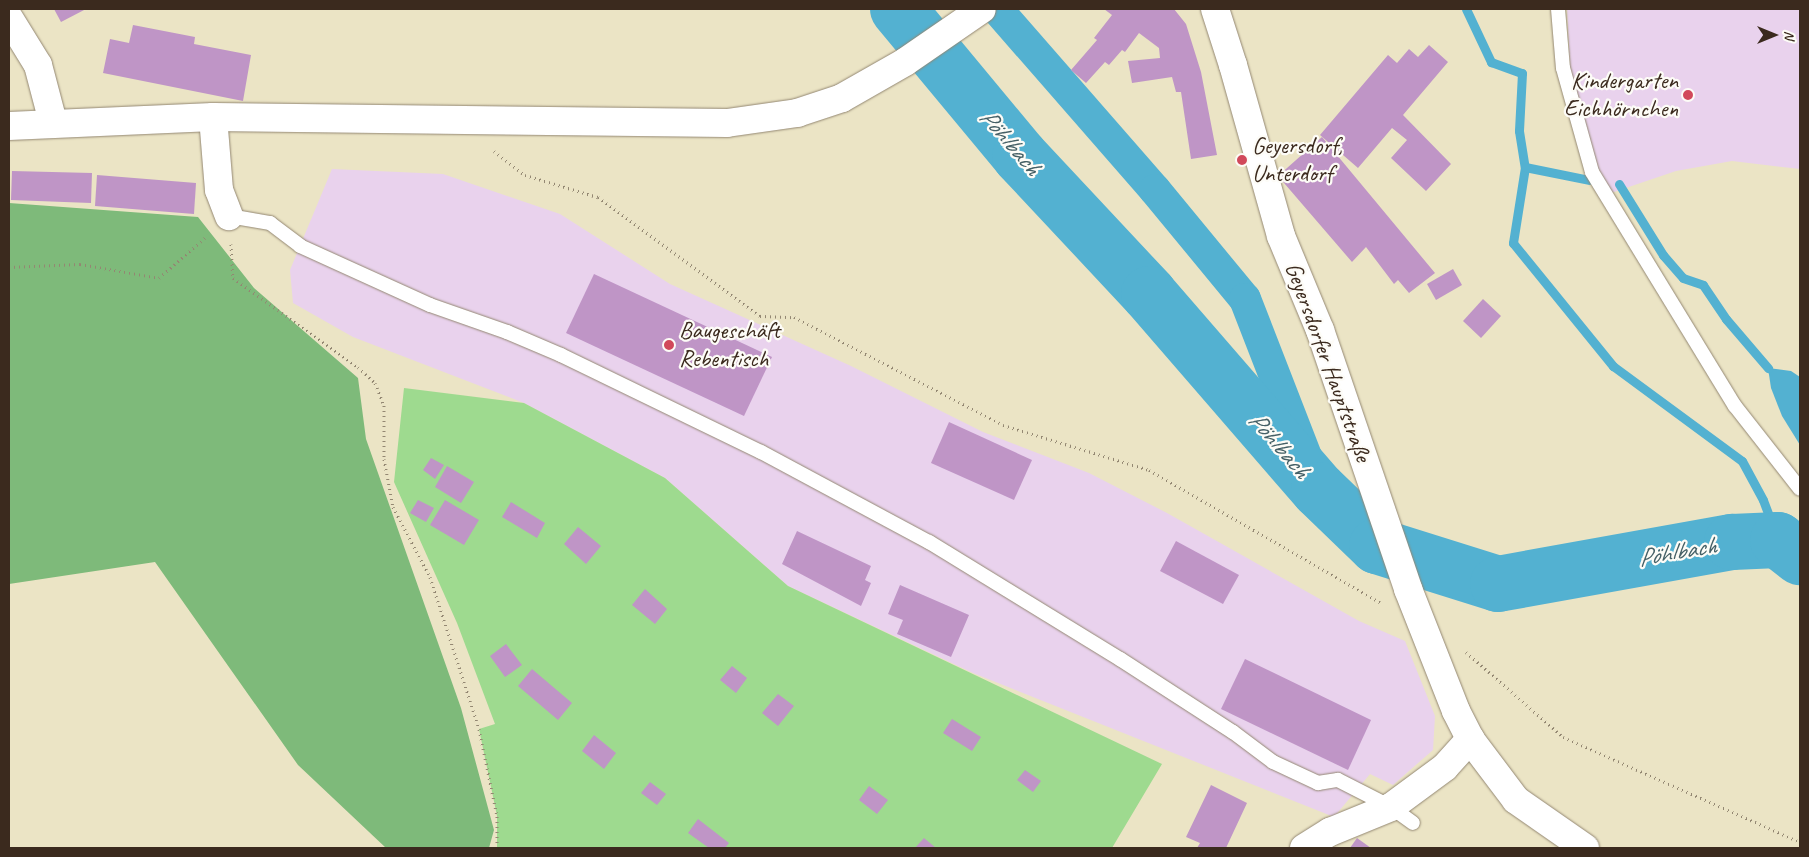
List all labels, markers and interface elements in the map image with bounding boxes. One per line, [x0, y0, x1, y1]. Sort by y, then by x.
north arrow [1749, 10, 1799, 60]
text: N [1781, 31, 1798, 39]
place label: Kindergarten Eichhörnchen [1564, 67, 1678, 123]
marker: Kindergarten Eichhörnchen [1682, 89, 1694, 101]
water label: Pöhlbach [973, 103, 1047, 181]
place label: Geyersdorf, Unterdorf [1252, 132, 1343, 188]
marker: Geyersdorf, Unterdorf [1236, 154, 1248, 166]
street label: Geyersdorfer Hauptstraße [1279, 258, 1377, 466]
place label: Baugeschäft Rebentisch [679, 317, 780, 373]
marker: Baugeschäft Rebentisch [663, 339, 675, 351]
water label: Pöhlbach [1242, 406, 1316, 484]
water label: Pöhlbach [1636, 530, 1718, 574]

